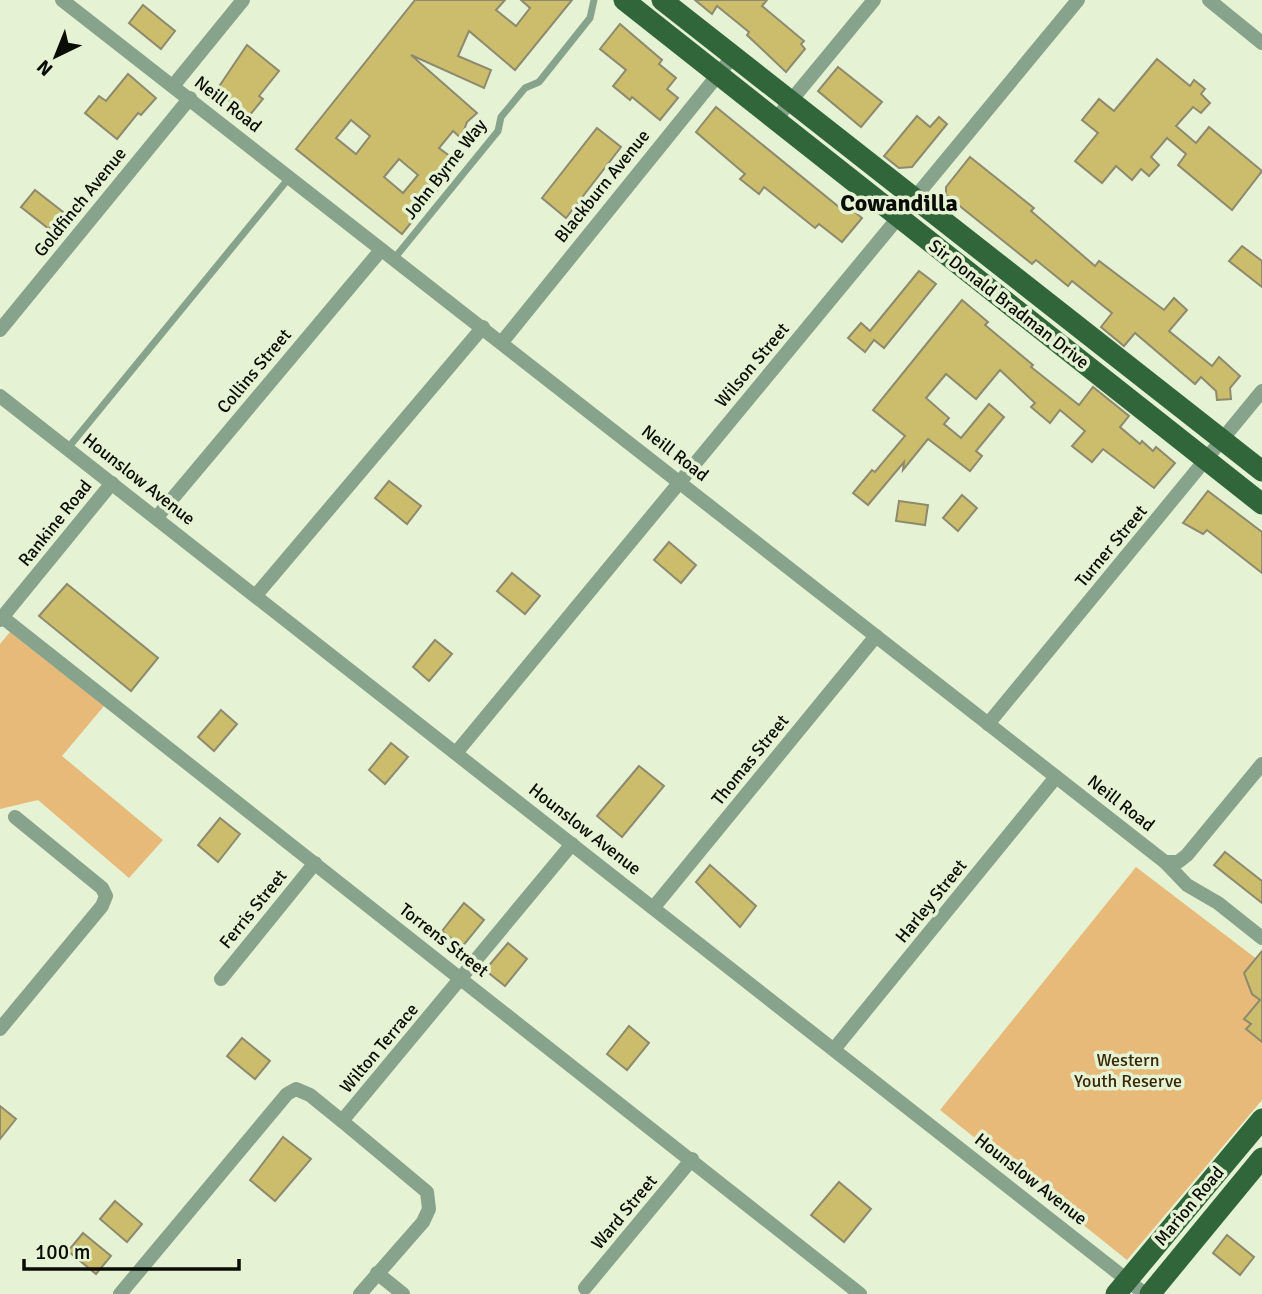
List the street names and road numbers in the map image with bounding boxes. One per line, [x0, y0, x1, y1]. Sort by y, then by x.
street label: Neill Road [190, 71, 266, 137]
street label: John Byrne Way [399, 114, 491, 224]
street label: Blackburn Avenue [550, 125, 654, 247]
street label: Goldfinch Avenue [29, 143, 131, 261]
street label: Sir Donald Bradman Drive [924, 235, 1094, 373]
street label: Wilson Street [710, 318, 794, 412]
street label: Collins Street [212, 324, 296, 418]
street label: Neill Road [637, 420, 713, 486]
street label: Hounslow Avenue [78, 428, 200, 530]
street label: Rankine Road [13, 475, 97, 571]
street label: Turner Street [1070, 501, 1152, 591]
street label: Thomas Street [707, 710, 793, 810]
street label: Neill Road [1083, 770, 1159, 836]
street label: Hounslow Avenue [524, 778, 646, 880]
street label: Harley Street [891, 855, 971, 947]
street label: Ferris Street [215, 865, 291, 953]
street label: Torrens Street [395, 898, 493, 982]
street label: Wilton Terrace [335, 999, 423, 1097]
street label: Hounslow Avenue [970, 1128, 1092, 1230]
street label: Marion Road [1149, 1162, 1229, 1250]
street label: Ward Street [586, 1170, 662, 1254]

